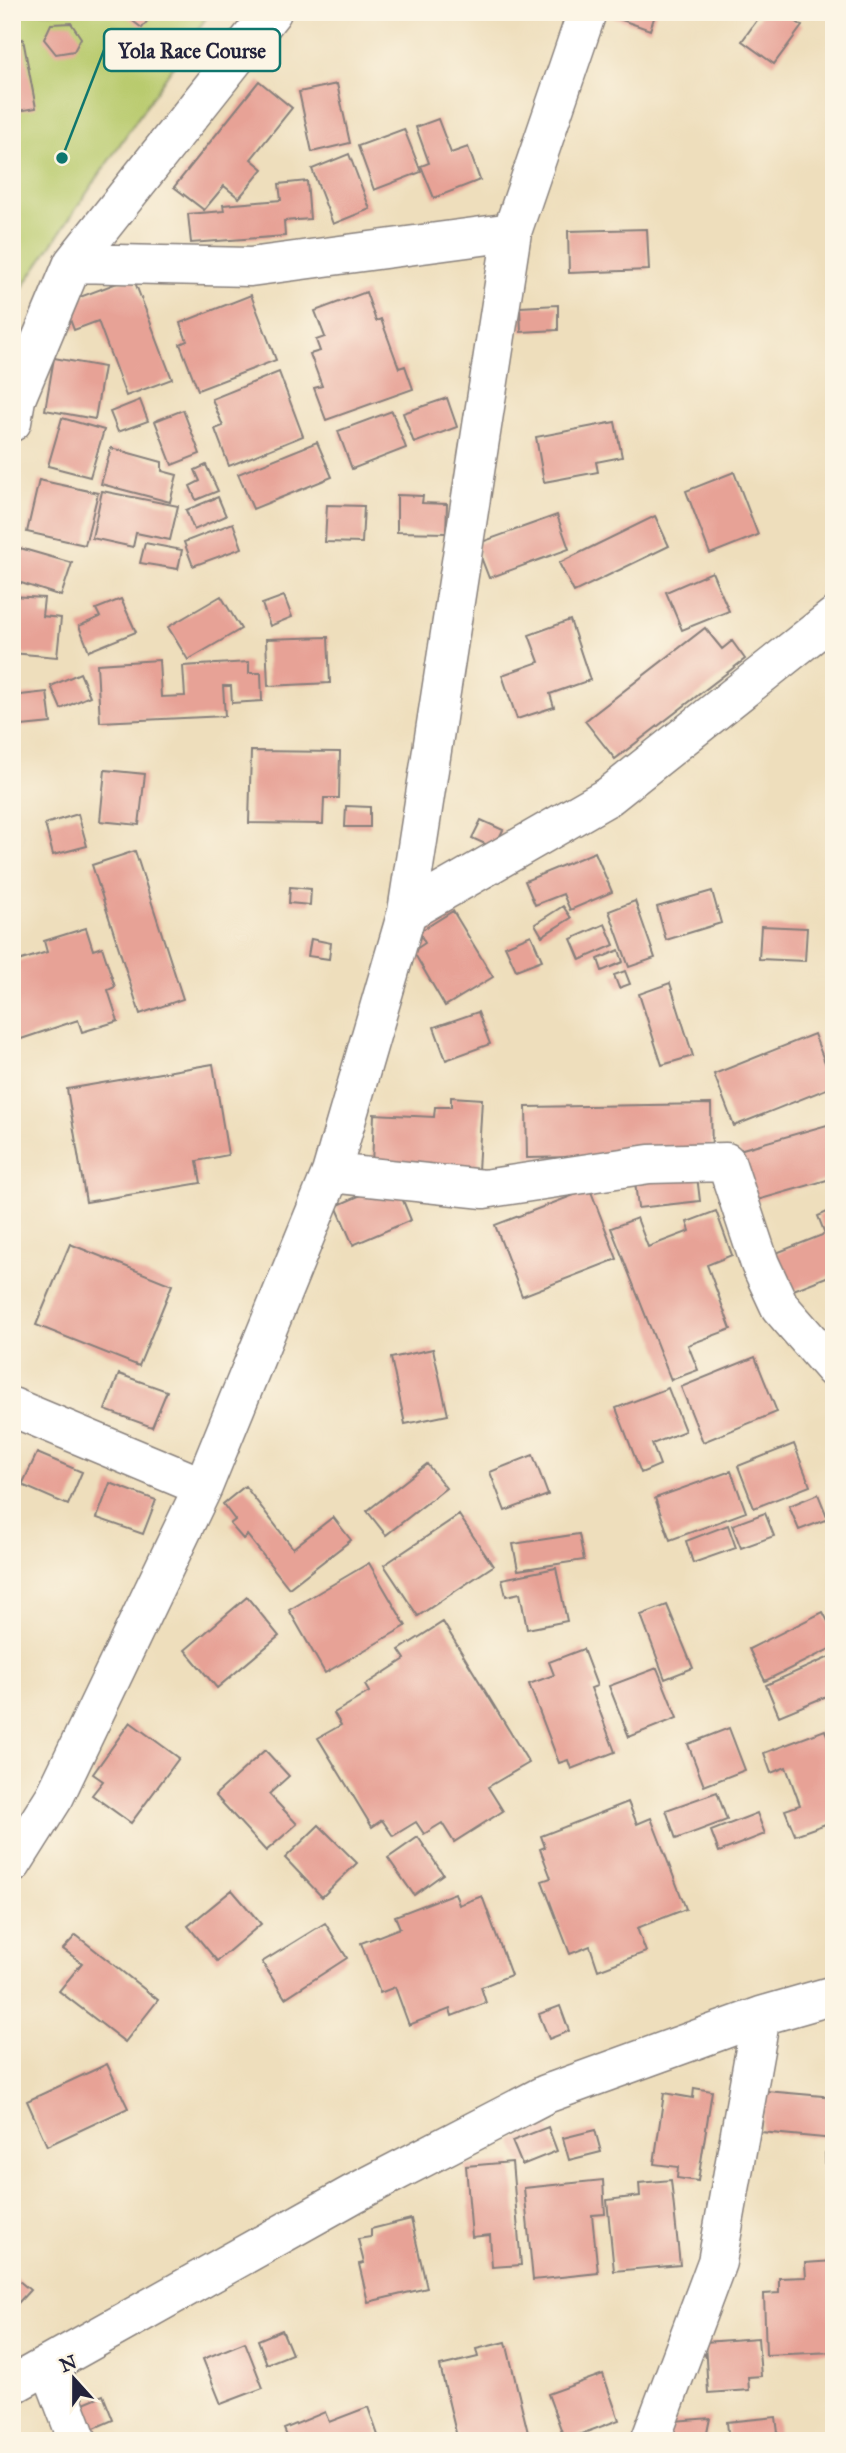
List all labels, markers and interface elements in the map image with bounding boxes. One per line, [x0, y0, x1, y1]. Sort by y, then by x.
callout: Yola Race Course [104, 29, 280, 71]
text: Yola Race Course [117, 38, 266, 64]
north arrow [38, 2344, 108, 2414]
text: N [56, 2350, 80, 2377]

